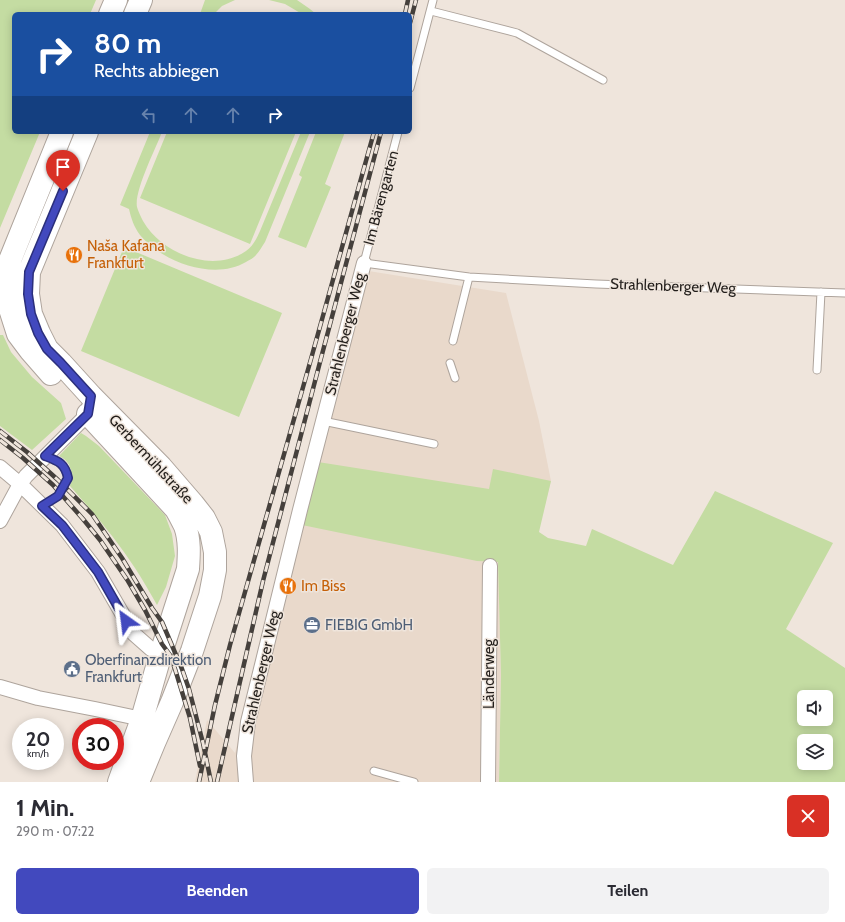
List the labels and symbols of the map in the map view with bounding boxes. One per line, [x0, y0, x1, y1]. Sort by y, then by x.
street label: Im Bärengarten [360, 149, 402, 247]
pin [46, 150, 80, 191]
place label: Naša Kafana Frankfurt [87, 237, 165, 272]
restaurant icon: Naša Kafana Frankfurt [64, 245, 84, 265]
street label: Strahlenberger Weg [321, 270, 369, 397]
street label: Strahlenberger Weg [610, 275, 737, 297]
street label: Gerbermühlstraße [105, 411, 197, 508]
restaurant icon: Im Biss [278, 576, 298, 596]
place label: Im Biss [301, 577, 346, 595]
position arrow [105, 600, 147, 642]
street label: Strahlenberger Weg [238, 608, 284, 735]
office icon: FIEBIG GmbH [302, 615, 322, 635]
place label: FIEBIG GmbH [325, 616, 413, 634]
street label: Länderweg [480, 639, 498, 709]
place label: Oberfinanzdirektion Frankfurt [85, 651, 212, 686]
public building icon: Oberfinanzdirektion Frankfurt [62, 659, 82, 679]
speed limit sign: 30 [72, 718, 124, 770]

